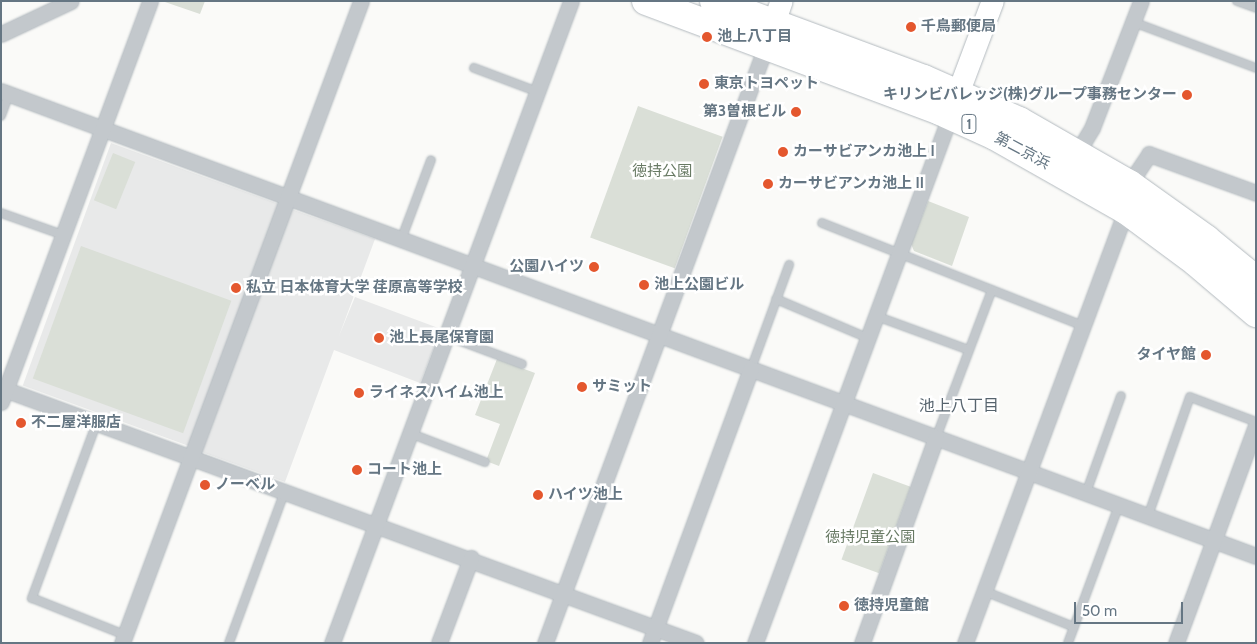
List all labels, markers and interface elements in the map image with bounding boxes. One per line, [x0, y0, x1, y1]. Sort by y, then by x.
place label: 千鳥郵便局 [921, 18, 996, 36]
marker: 千鳥郵便局 [905, 21, 917, 33]
place label: 池上八丁目 [717, 28, 792, 46]
marker: 池上八丁目 [701, 31, 713, 43]
place label: 東京トヨペット [714, 75, 819, 93]
marker: 東京トヨペット [698, 78, 710, 90]
place label: キリンビバレッジ(株)グループ事務センター [882, 86, 1177, 104]
marker: キリンビバレッジ(株)グループ事務センター [1181, 89, 1193, 101]
place label: 第3曽根ビル [703, 103, 786, 121]
marker: 第3曽根ビル [790, 106, 802, 118]
road number: 1 [960, 112, 978, 136]
street label: 第二京浜 [991, 129, 1053, 173]
place label: カーサビアンカ池上 I [793, 143, 936, 161]
marker: カーサビアンカ池上 I [777, 146, 789, 158]
park label: 徳持公園 [632, 163, 692, 181]
place label: カーサビアンカ池上 II [778, 175, 925, 193]
marker: カーサビアンカ池上 II [762, 178, 774, 190]
place label: 公園ハイツ [509, 258, 584, 276]
marker: 公園ハイツ [588, 261, 600, 273]
place label: 池上公園ビル [654, 276, 744, 294]
place label: 私立 日本体育大学 荏原高等学校 [246, 279, 463, 297]
marker: 池上公園ビル [638, 279, 650, 291]
marker: 私立 日本体育大学 荏原高等学校 [230, 282, 242, 294]
place label: 池上長尾保育園 [389, 329, 494, 347]
marker: 池上長尾保育園 [373, 332, 385, 344]
place label: タイヤ館 [1136, 346, 1196, 364]
marker: タイヤ館 [1200, 349, 1212, 361]
place label: サミット [592, 378, 652, 396]
marker: サミット [576, 381, 588, 393]
place label: ライネスハイム池上 [369, 384, 504, 402]
marker: ライネスハイム池上 [353, 387, 365, 399]
district label: 池上八丁目 [919, 396, 999, 416]
place label: 不二屋洋服店 [31, 414, 121, 432]
marker: 不二屋洋服店 [15, 417, 27, 429]
place label: コート池上 [367, 461, 442, 479]
marker: コート池上 [351, 464, 363, 476]
place label: ノーベル [215, 476, 275, 494]
marker: ノーベル [199, 479, 211, 491]
place label: ハイツ池上 [548, 486, 623, 504]
marker: ハイツ池上 [532, 489, 544, 501]
park label: 徳持児童公園 [825, 529, 915, 547]
scale bar [1077, 592, 1186, 624]
place label: 徳持児童館 [854, 597, 929, 615]
marker: 徳持児童館 [838, 600, 850, 612]
text: 50 m [1082, 602, 1117, 620]

